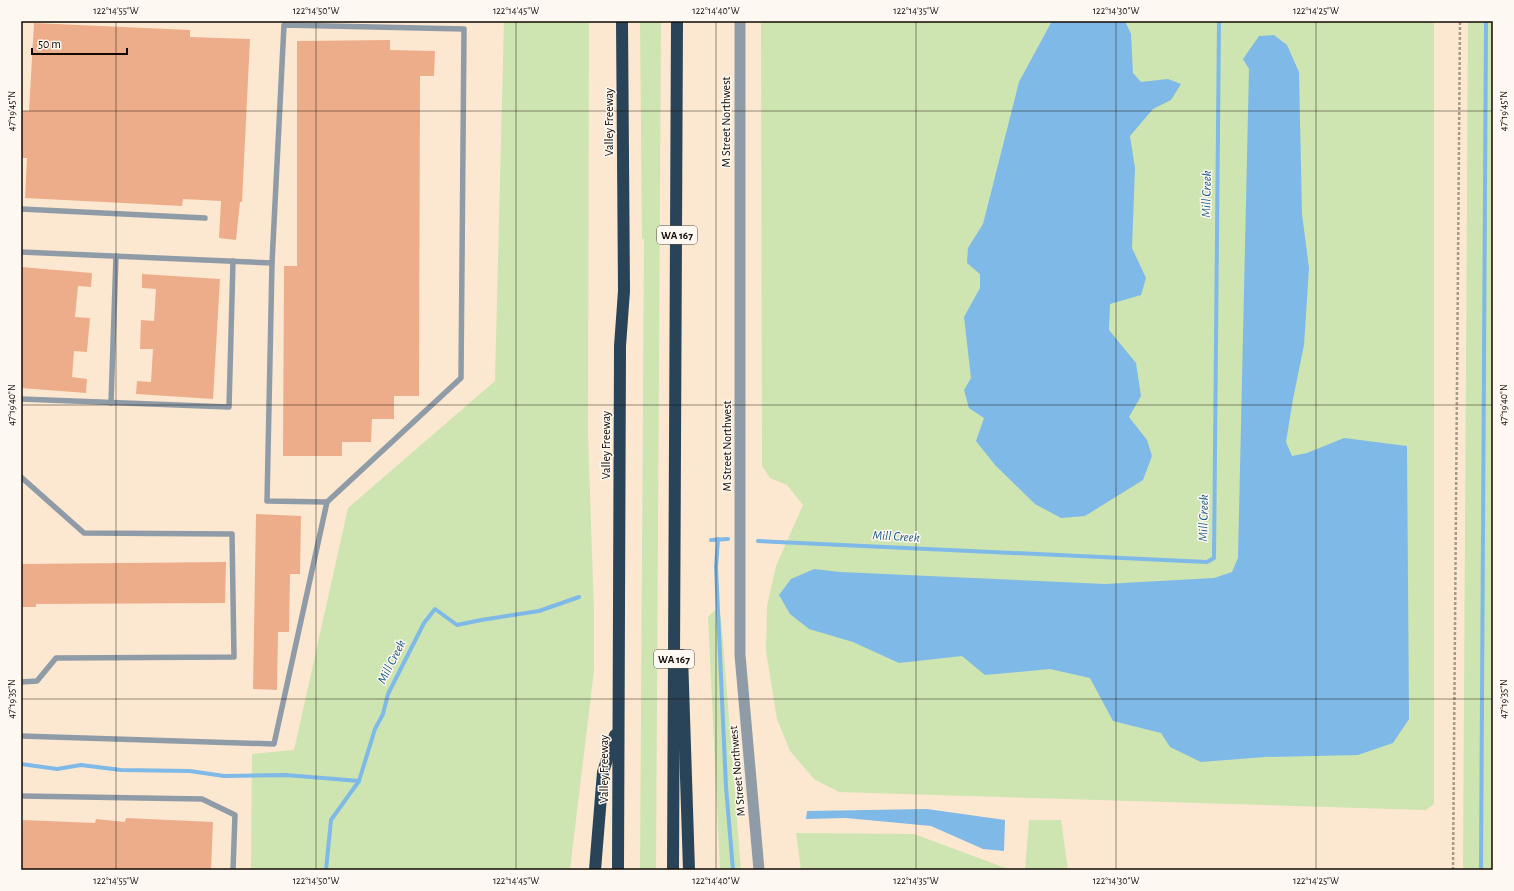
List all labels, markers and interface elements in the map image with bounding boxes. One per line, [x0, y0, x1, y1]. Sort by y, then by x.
text: 122°14'55"W [93, 6, 139, 16]
text: 122°14'50"W [293, 6, 339, 16]
text: 122°14'45"W [493, 6, 539, 16]
text: 122°14'40"W [692, 6, 740, 16]
text: 122°14'35"W [893, 6, 939, 16]
text: 122°14'30"W [1093, 6, 1139, 16]
text: 122°14'25"W [1293, 6, 1339, 16]
scale bar [32, 30, 127, 56]
text: 50 m [38, 38, 61, 50]
street label: M Street Northwest [720, 76, 732, 167]
street label: Valley Freeway [603, 88, 616, 156]
text: 47°19'45"N [7, 91, 17, 131]
text: 47°19'45"N [1499, 91, 1509, 131]
water label: Mill Creek [1200, 170, 1214, 218]
road number: WA 167 [657, 226, 697, 244]
text: 47°19'40"N [7, 384, 17, 426]
text: 47°19'40"N [1499, 384, 1509, 426]
street label: M Street Northwest [721, 400, 733, 491]
street label: Valley Freeway [600, 411, 613, 479]
water label: Mill Creek [1197, 494, 1211, 542]
water label: Mill Creek [872, 529, 920, 545]
water label: Mill Creek [375, 638, 409, 686]
road number: WA 167 [654, 650, 694, 668]
text: 47°19'35"N [7, 679, 17, 719]
text: 47°19'35"N [1499, 679, 1509, 719]
street label: M Street Northwest [727, 725, 747, 817]
street label: Valley Freeway [598, 735, 611, 803]
text: 122°14'55"W [93, 876, 139, 886]
text: 122°14'50"W [293, 876, 339, 886]
text: 122°14'45"W [493, 876, 539, 886]
text: 122°14'40"W [692, 876, 740, 886]
text: 122°14'35"W [893, 876, 939, 886]
text: 122°14'30"W [1093, 876, 1139, 886]
text: 122°14'25"W [1293, 876, 1339, 886]

